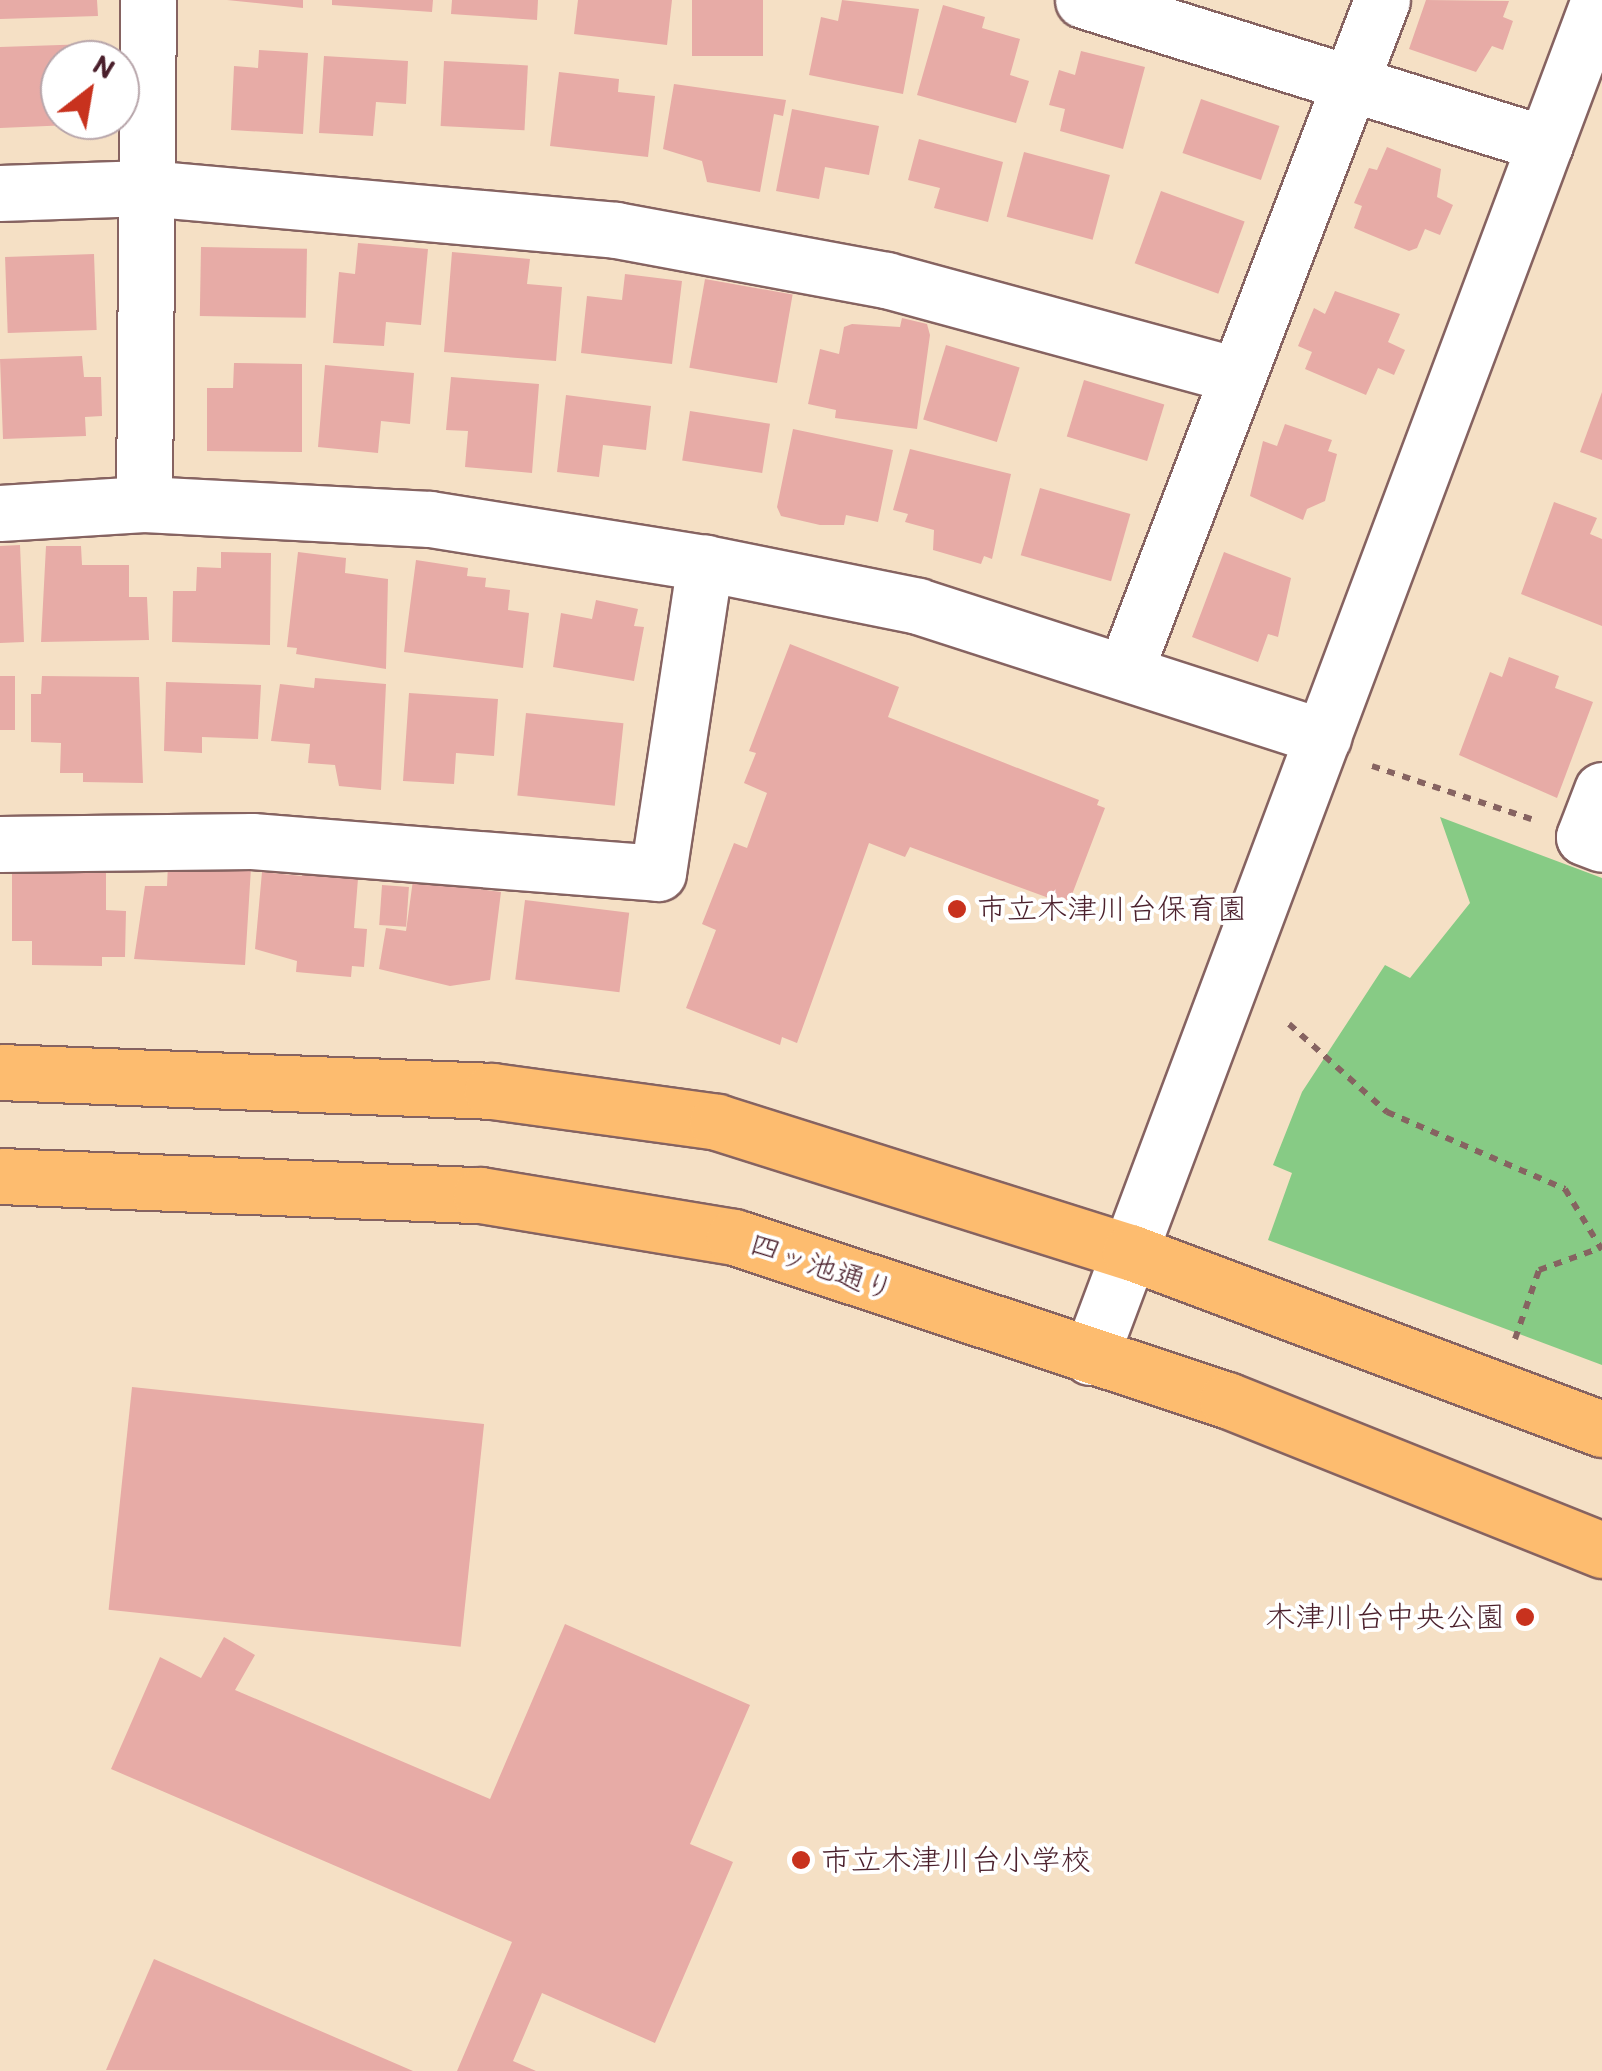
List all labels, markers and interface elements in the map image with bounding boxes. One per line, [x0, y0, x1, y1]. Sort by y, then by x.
north arrow [40, 40, 140, 140]
text: N [88, 47, 121, 85]
place label: 市立木津川台保育園 [977, 891, 1247, 927]
marker: 市立木津川台保育園 [946, 898, 968, 920]
street label: 四ッ池通り [745, 1226, 899, 1308]
place label: 木津川台中央公園 [1265, 1599, 1505, 1635]
marker: 木津川台中央公園 [1514, 1606, 1536, 1628]
place label: 市立木津川台小学校 [821, 1842, 1091, 1878]
marker: 市立木津川台小学校 [790, 1849, 812, 1871]

